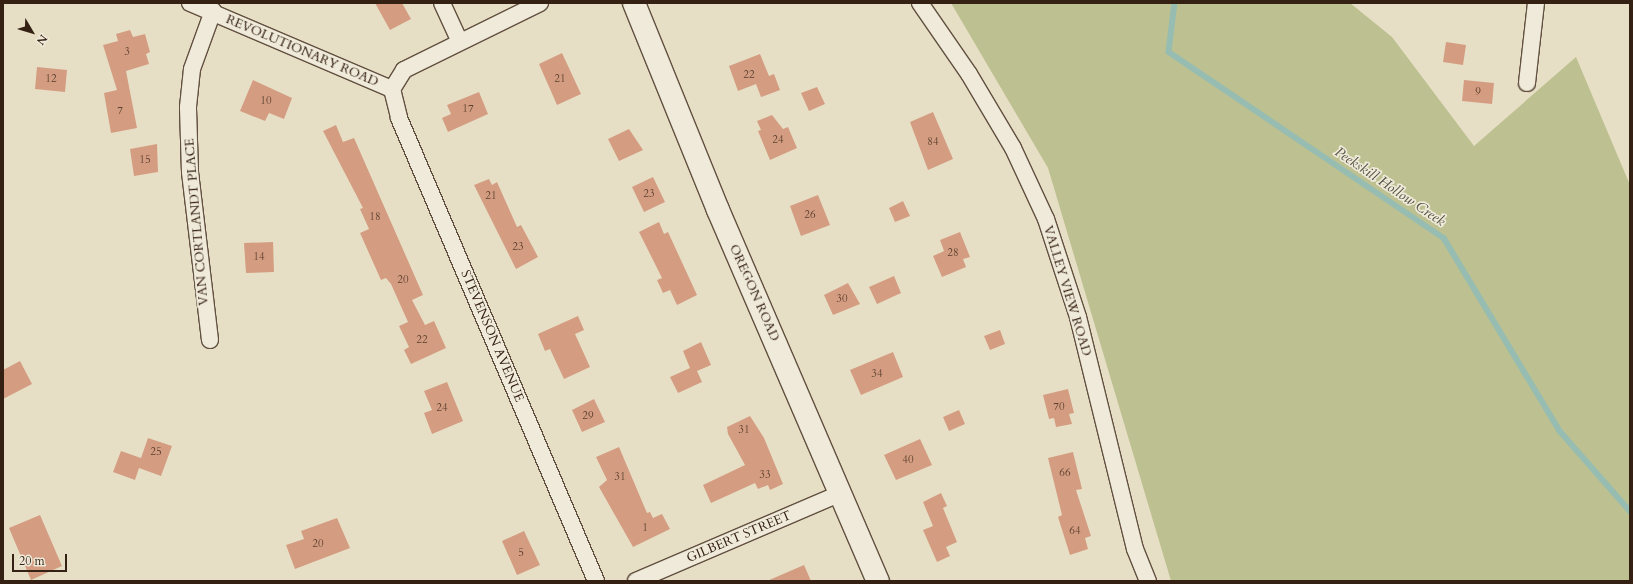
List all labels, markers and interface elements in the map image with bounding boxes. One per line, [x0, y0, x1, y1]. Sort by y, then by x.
north arrow [12, 12, 52, 52]
street label: REVOLUTIONARY ROAD [223, 12, 381, 90]
text: N [33, 31, 51, 48]
house number: 3 [124, 45, 130, 59]
house number: 22 [743, 68, 755, 82]
house number: 12 [45, 72, 57, 86]
house number: 21 [554, 72, 566, 86]
house number: 9 [1475, 85, 1481, 99]
house number: 10 [260, 94, 272, 108]
house number: 17 [462, 102, 474, 116]
house number: 7 [117, 104, 123, 118]
house number: 24 [772, 133, 784, 147]
house number: 84 [927, 135, 939, 149]
street label: VAN CORTLANDT PLACE [182, 138, 212, 306]
water label: Peekskill Hollow Creek [1332, 144, 1448, 230]
house number: 15 [139, 153, 151, 167]
house number: 23 [643, 187, 655, 201]
house number: 21 [485, 189, 497, 203]
house number: 26 [804, 208, 816, 222]
house number: 18 [369, 210, 381, 224]
street label: VALLEY VIEW ROAD [1040, 224, 1094, 358]
house number: 23 [512, 240, 524, 254]
street label: OREGON ROAD [726, 242, 782, 344]
house number: 28 [947, 246, 959, 260]
house number: 14 [253, 250, 265, 264]
street label: STEVENSON AVENUE [457, 268, 527, 404]
house number: 20 [397, 273, 409, 287]
house number: 30 [836, 292, 848, 306]
house number: 22 [416, 333, 428, 347]
house number: 34 [871, 367, 883, 381]
house number: 70 [1053, 400, 1065, 414]
house number: 24 [436, 401, 448, 415]
house number: 29 [582, 409, 594, 423]
house number: 31 [738, 423, 750, 437]
house number: 25 [150, 445, 162, 459]
house number: 40 [902, 453, 914, 467]
house number: 66 [1059, 466, 1071, 480]
house number: 33 [759, 468, 771, 482]
house number: 31 [614, 470, 626, 484]
street label: GILBERT STREET [684, 508, 794, 566]
house number: 1 [642, 521, 648, 535]
house number: 64 [1069, 524, 1081, 538]
house number: 20 [312, 537, 324, 551]
scale bar [14, 546, 69, 572]
house number: 5 [518, 546, 524, 560]
text: 20 m [19, 553, 45, 569]

